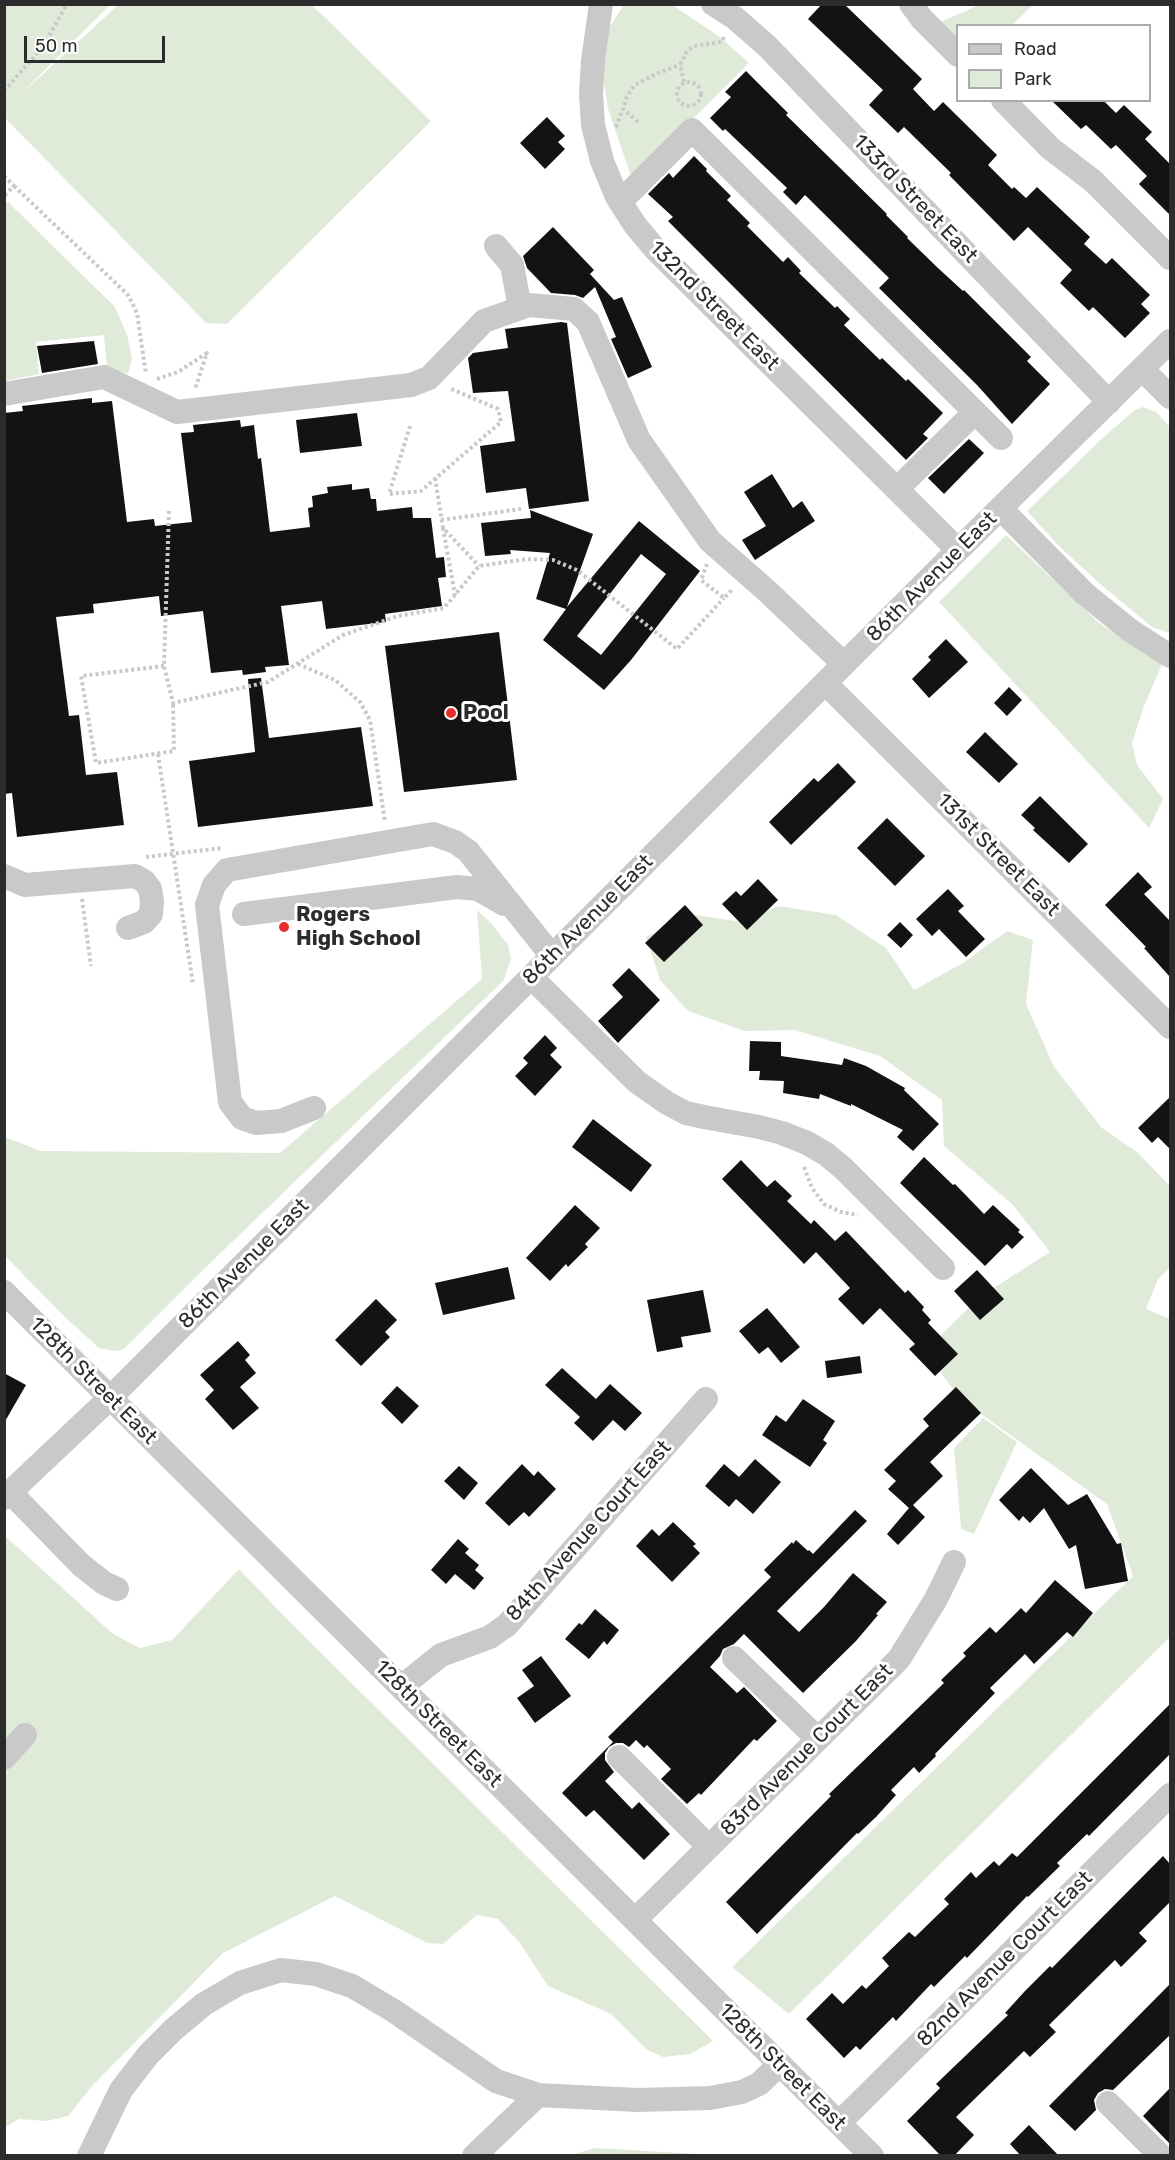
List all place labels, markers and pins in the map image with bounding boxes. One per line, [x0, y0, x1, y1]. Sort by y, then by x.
place label: Pool [463, 700, 509, 726]
marker: Pool [444, 706, 458, 720]
place label: Rogers High School [296, 902, 421, 952]
marker: Rogers High School [277, 920, 291, 934]

